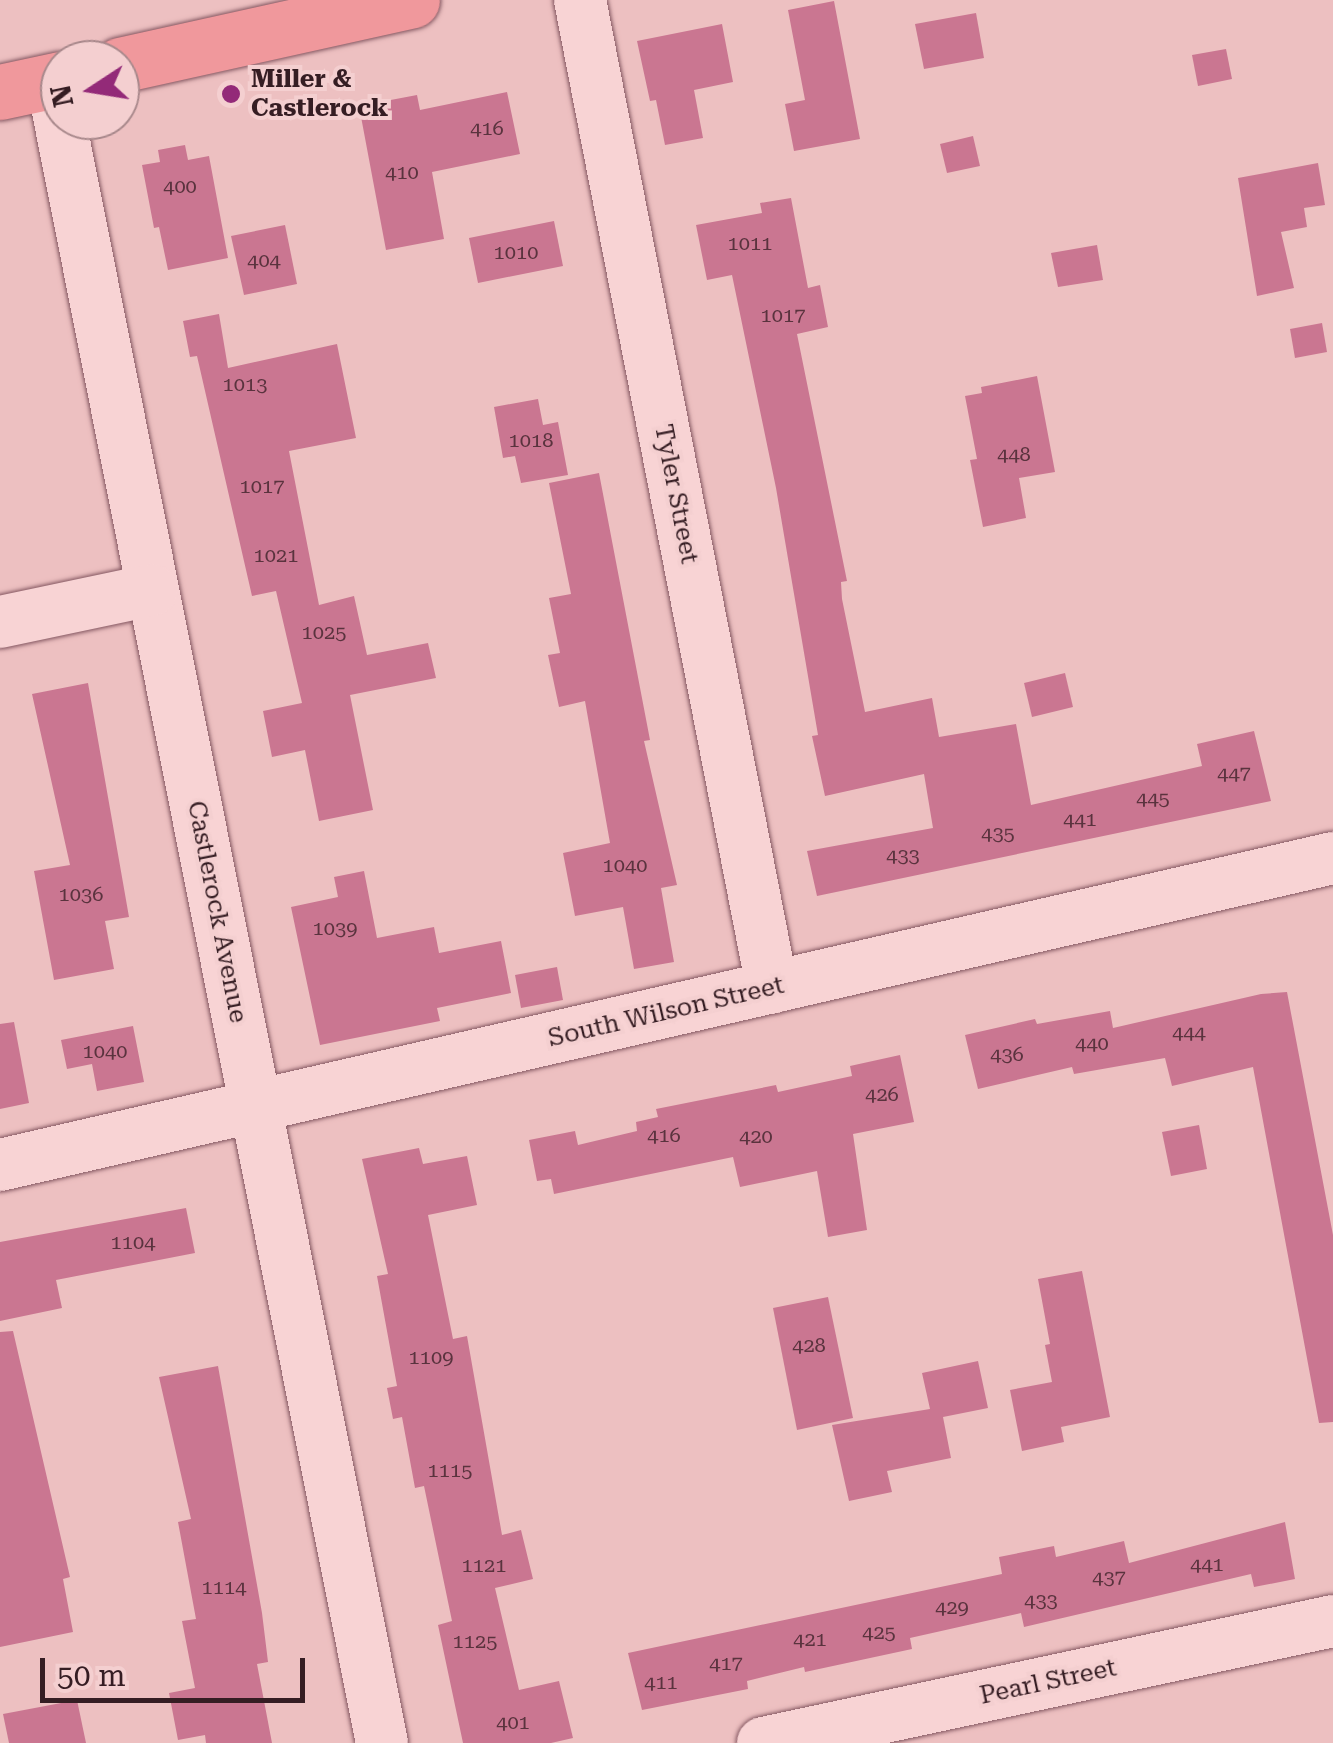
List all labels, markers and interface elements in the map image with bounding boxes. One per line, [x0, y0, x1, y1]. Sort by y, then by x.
north arrow [40, 40, 140, 140]
place label: Miller & Castlerock [251, 65, 388, 124]
text: N [44, 82, 81, 110]
marker: Miller & Castlerock [220, 83, 242, 105]
house number: 416 [470, 116, 504, 140]
house number: 410 [385, 160, 419, 184]
house number: 400 [163, 174, 197, 198]
house number: 1011 [728, 231, 772, 255]
house number: 1010 [494, 240, 538, 264]
house number: 404 [247, 248, 281, 272]
house number: 1017 [761, 303, 805, 327]
house number: 1013 [223, 372, 267, 396]
street label: Tyler Street [648, 422, 704, 566]
house number: 1018 [509, 428, 553, 452]
house number: 448 [997, 442, 1031, 466]
house number: 1017 [240, 474, 284, 498]
house number: 1021 [254, 543, 298, 567]
house number: 1025 [302, 620, 346, 644]
house number: 447 [1217, 761, 1251, 785]
house number: 445 [1136, 786, 1170, 810]
street label: Castlerock Avenue [181, 799, 253, 1025]
house number: 441 [1063, 807, 1097, 831]
house number: 435 [981, 821, 1015, 845]
house number: 433 [886, 843, 920, 867]
house number: 1040 [603, 853, 647, 877]
house number: 1036 [59, 882, 103, 906]
house number: 1039 [313, 916, 357, 940]
street label: South Wilson Street [545, 970, 787, 1054]
house number: 444 [1172, 1020, 1206, 1044]
house number: 440 [1075, 1031, 1109, 1055]
house number: 1040 [83, 1039, 127, 1063]
house number: 436 [990, 1042, 1024, 1066]
house number: 426 [865, 1082, 899, 1106]
house number: 416 [647, 1123, 681, 1147]
house number: 420 [739, 1124, 773, 1148]
house number: 1104 [111, 1230, 155, 1254]
house number: 428 [792, 1333, 826, 1357]
house number: 1109 [409, 1345, 453, 1369]
house number: 1115 [428, 1458, 472, 1482]
house number: 441 [1190, 1552, 1224, 1576]
house number: 1121 [462, 1553, 506, 1577]
house number: 437 [1092, 1565, 1126, 1589]
house number: 1114 [202, 1575, 246, 1599]
house number: 433 [1024, 1588, 1058, 1612]
house number: 429 [935, 1595, 969, 1619]
house number: 425 [862, 1620, 896, 1644]
house number: 421 [793, 1627, 827, 1651]
house number: 1125 [453, 1629, 497, 1653]
scale bar [45, 1638, 310, 1700]
house number: 417 [709, 1651, 743, 1675]
street label: Pearl Street [977, 1653, 1119, 1711]
text: 50 m [57, 1658, 126, 1693]
house number: 411 [644, 1670, 678, 1694]
house number: 401 [496, 1710, 530, 1734]

